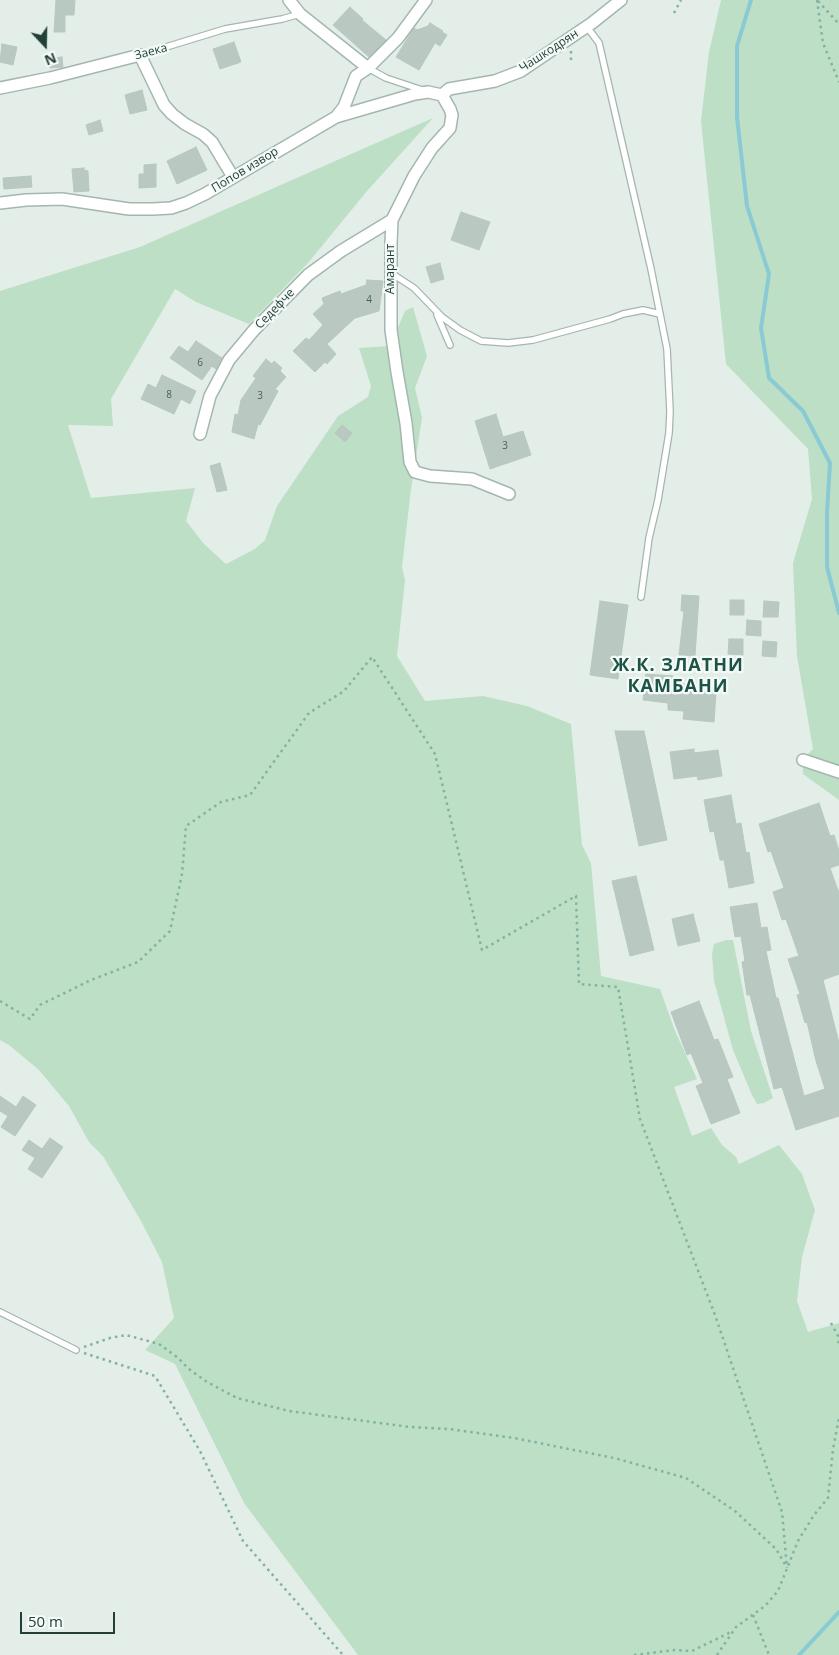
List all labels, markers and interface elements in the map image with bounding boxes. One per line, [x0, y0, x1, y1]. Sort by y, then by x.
north arrow [20, 20, 70, 70]
street label: Чашкодрян [517, 27, 581, 75]
street label: Заека [133, 41, 169, 63]
text: N [42, 49, 59, 70]
street label: Попов извор [209, 144, 281, 196]
street label: Амарант [384, 244, 398, 294]
street label: Седефче [252, 286, 298, 332]
house number: 4 [366, 294, 372, 306]
house number: 6 [197, 357, 203, 369]
house number: 8 [166, 389, 172, 401]
house number: 3 [257, 390, 263, 402]
house number: 3 [502, 440, 508, 452]
district label: Ж.К. ЗЛАТНИ КАМБАНИ [611, 655, 745, 698]
scale bar [22, 1602, 118, 1634]
text: 50 m [28, 1611, 63, 1631]

